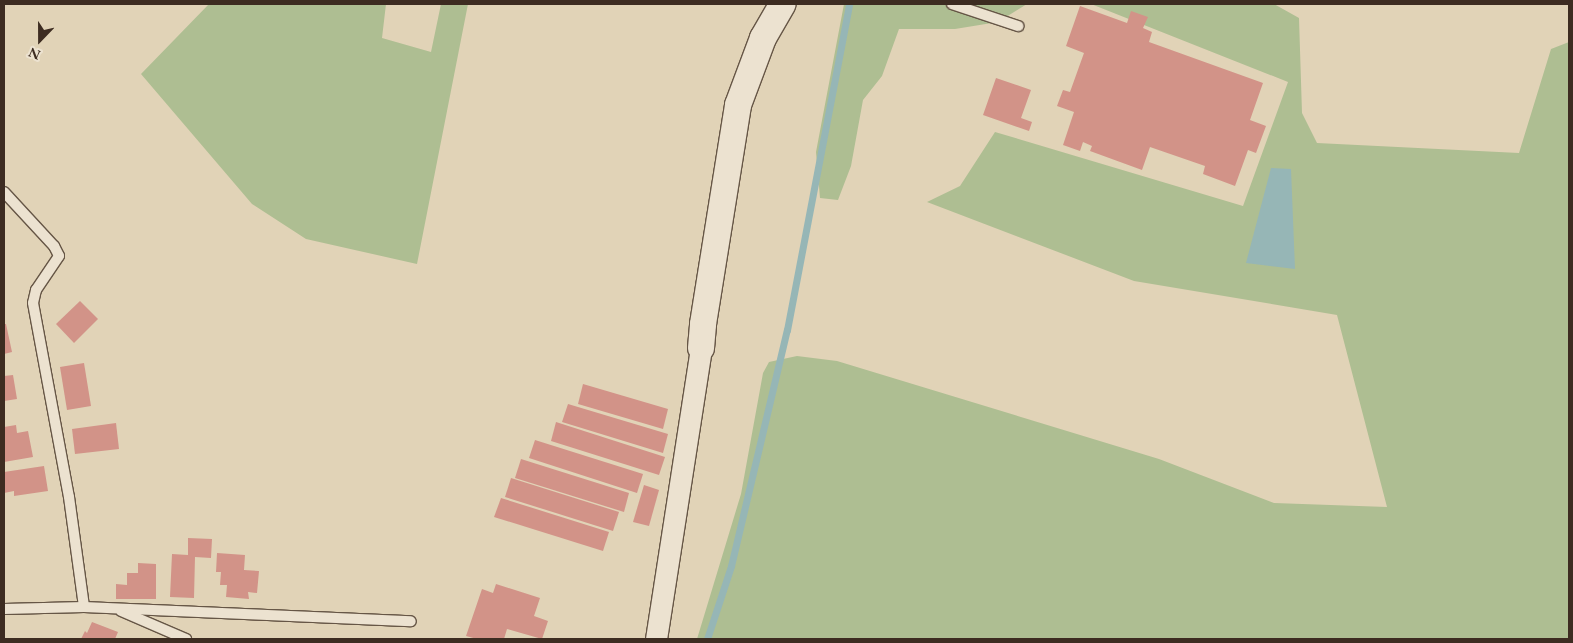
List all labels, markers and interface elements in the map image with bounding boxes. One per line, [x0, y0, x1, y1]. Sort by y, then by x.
north arrow [15, 15, 65, 65]
text: N [26, 43, 43, 64]

